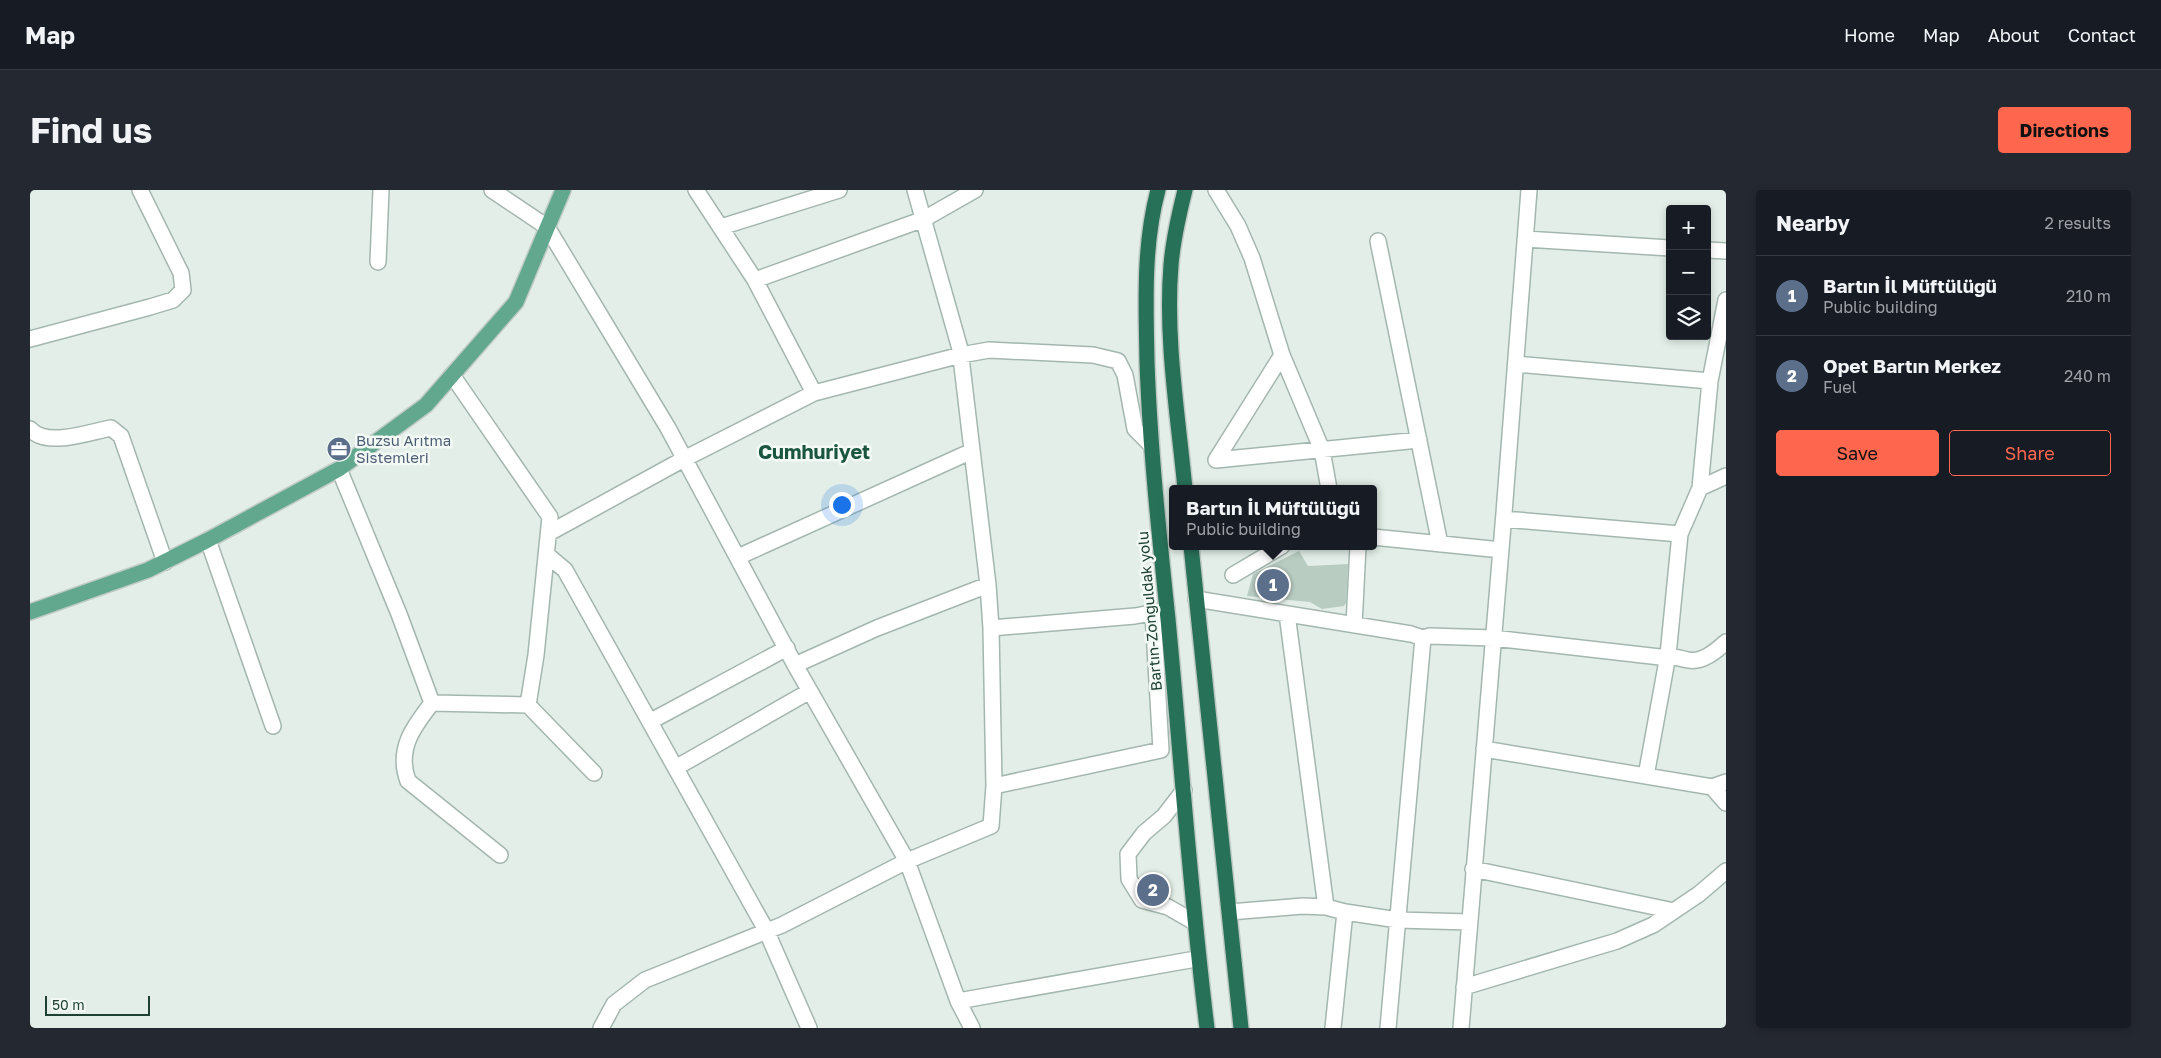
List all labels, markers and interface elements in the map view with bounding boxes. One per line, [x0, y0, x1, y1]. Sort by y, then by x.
text: Map [25, 20, 75, 49]
text: Home [1844, 24, 1895, 46]
text: Map [1923, 24, 1960, 46]
text: About [1988, 24, 2040, 46]
text: Contact [2068, 24, 2136, 46]
button: Directions [1998, 107, 2131, 153]
text: Find us [30, 109, 152, 151]
map controls [1666, 205, 1711, 340]
button: + [1666, 205, 1711, 250]
text: Nearby [1776, 210, 1850, 236]
text: 2 results [2045, 213, 2111, 233]
button: − [1666, 250, 1711, 295]
text: Bartın İl Müftülüğü [1823, 274, 1997, 297]
text: 1 [1788, 286, 1796, 306]
text: 210 m [2066, 286, 2111, 306]
button: layers [1666, 295, 1711, 340]
text: Public building [1823, 297, 1938, 317]
text: Opet Bartın Merkez [1823, 354, 2001, 377]
text: 2 [1787, 366, 1797, 386]
text: 240 m [2064, 366, 2111, 386]
text: Fuel [1823, 377, 1857, 397]
button: Save [1776, 430, 1939, 476]
button: Share [1949, 430, 2111, 476]
place label: Buzsu Arıtma Sistemleri [356, 431, 451, 466]
office icon: Buzsu Arıtma Sistemleri [326, 436, 352, 462]
district label: Cumhuriyet [758, 439, 870, 463]
popup [1169, 485, 1377, 550]
your location [829, 492, 855, 518]
text: Bartın İl Müftülüğü [1186, 496, 1360, 519]
text: Public building [1186, 519, 1301, 539]
street label: Bartın-Zonguldak yolu [1133, 530, 1165, 692]
pin: 1 [1257, 566, 1289, 604]
pin: 2 [1137, 871, 1169, 909]
scale bar [45, 993, 150, 1016]
text: 50 m [52, 996, 85, 1013]

